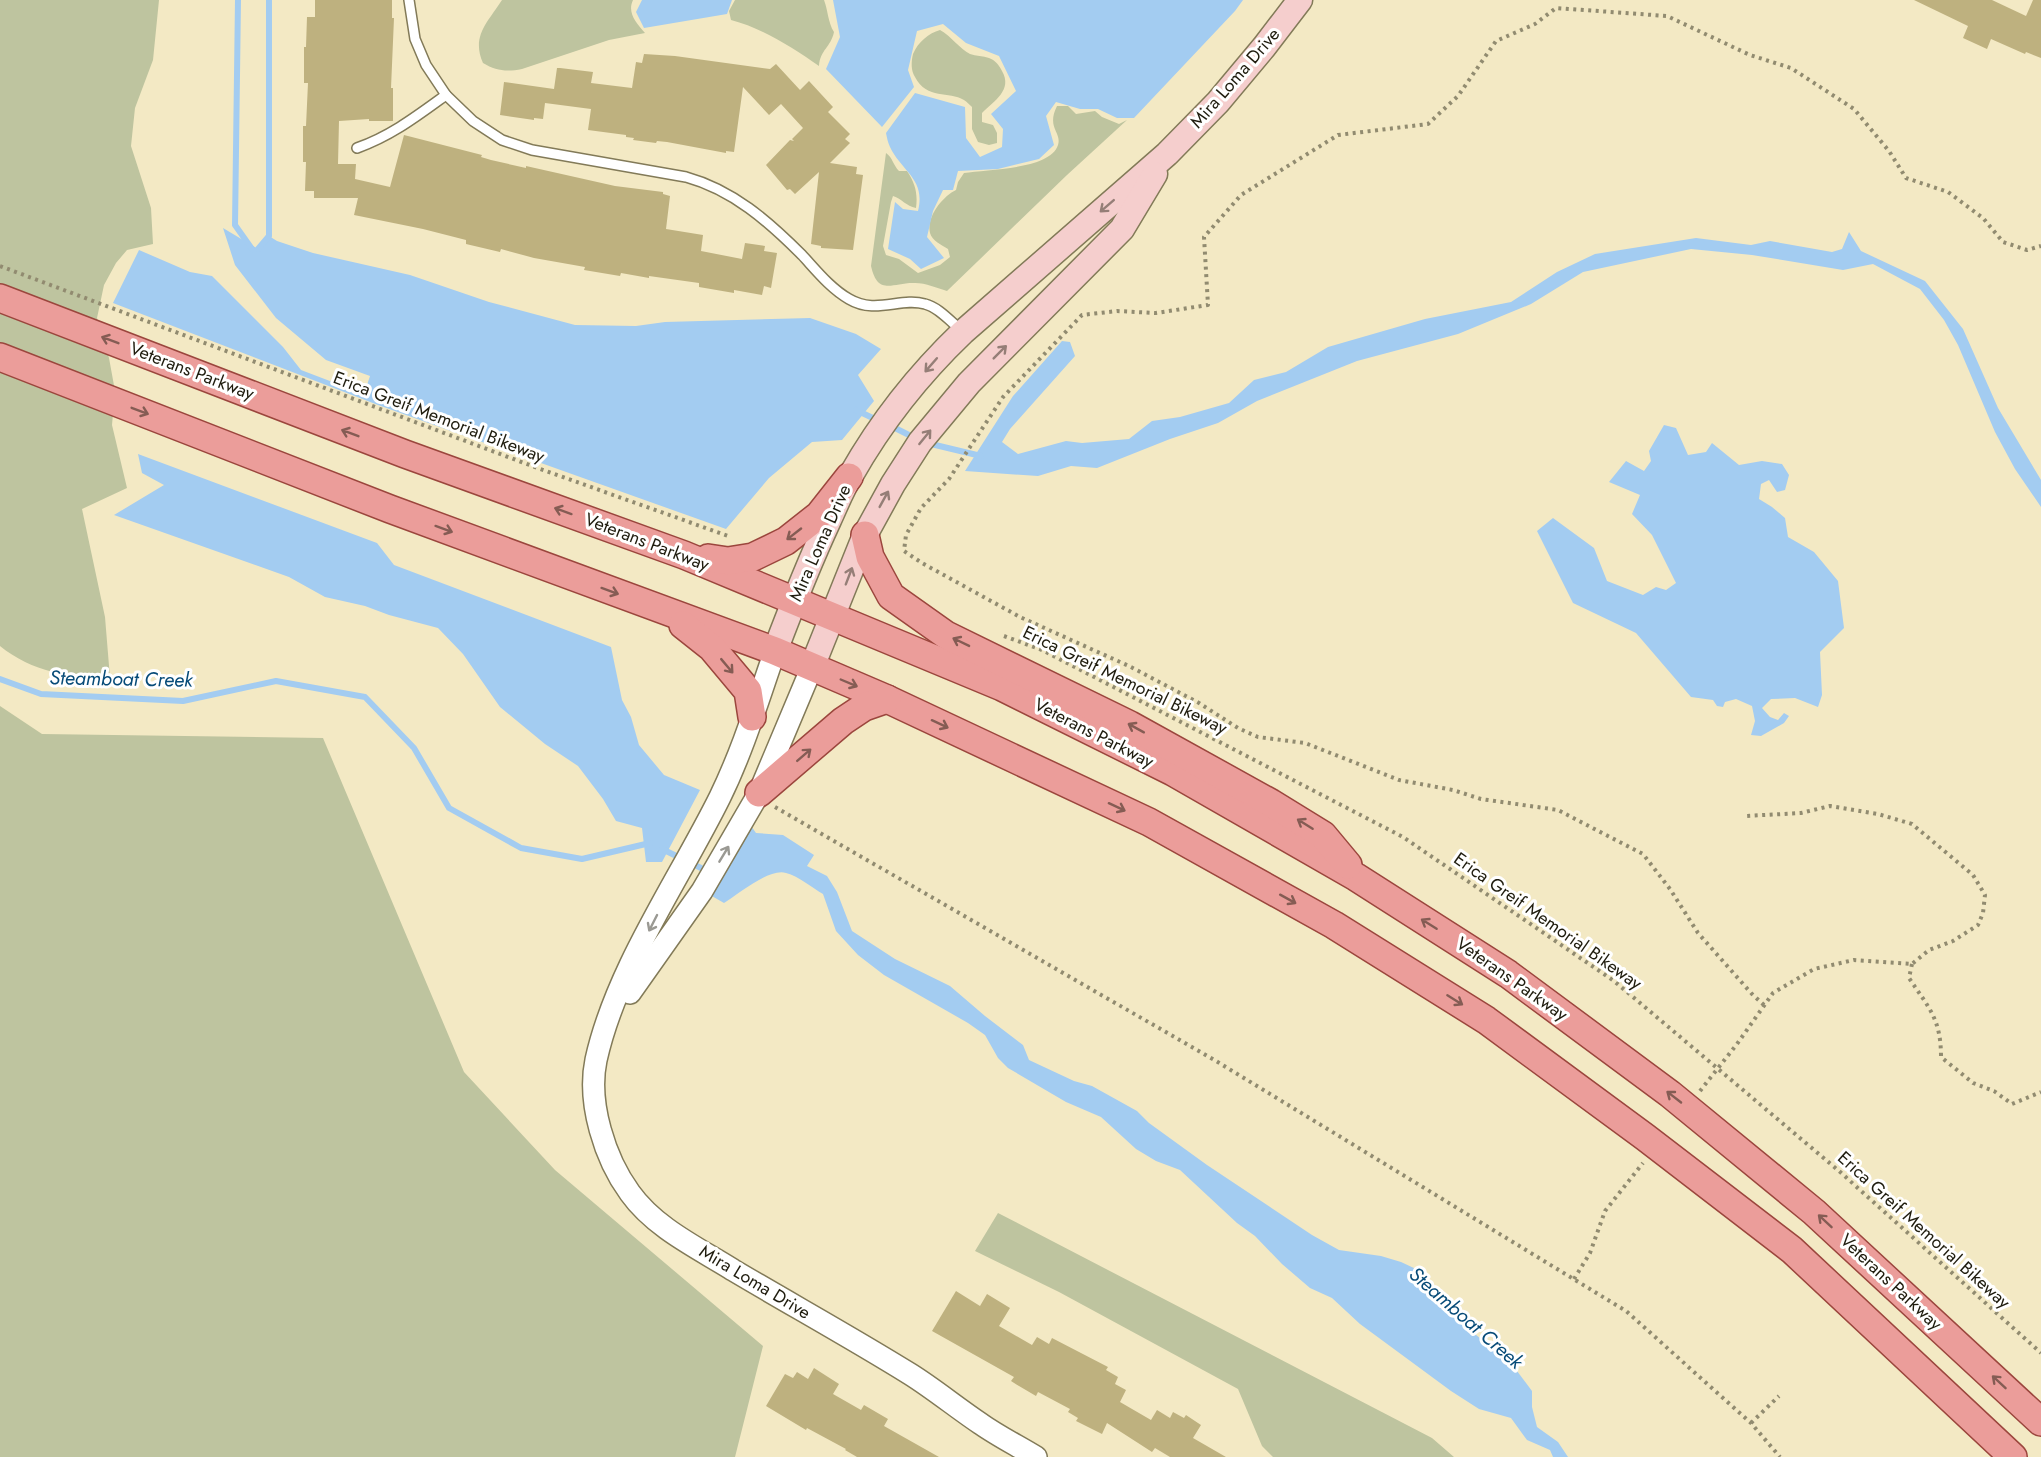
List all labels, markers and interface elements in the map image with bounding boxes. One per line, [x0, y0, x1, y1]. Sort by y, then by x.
street label: Mira Loma Drive [1184, 22, 1286, 134]
one-way arrow [1100, 199, 1115, 213]
one-way arrow [101, 334, 120, 345]
street label: Veterans Parkway [126, 335, 258, 407]
one-way arrow [993, 344, 1008, 359]
one-way arrow [924, 357, 938, 372]
street label: Erica Greif Memorial Bikeway [329, 365, 549, 469]
one-way arrow [130, 406, 149, 417]
one-way arrow [342, 427, 360, 438]
one-way arrow [918, 429, 931, 445]
street label: Mira Loma Drive [783, 480, 857, 606]
one-way arrow [878, 491, 890, 508]
one-way arrow [554, 505, 573, 516]
street label: Veterans Parkway [581, 506, 713, 578]
one-way arrow [434, 524, 453, 535]
one-way arrow [787, 528, 803, 540]
one-way arrow [844, 567, 855, 586]
one-way arrow [600, 586, 618, 597]
street label: Erica Greif Memorial Bikeway [1018, 619, 1232, 741]
one-way arrow [952, 636, 970, 648]
one-way arrow [720, 658, 734, 673]
water label: Steamboat Creek [49, 663, 194, 695]
one-way arrow [840, 678, 858, 689]
street label: Veterans Parkway [1030, 692, 1158, 774]
one-way arrow [931, 719, 949, 731]
one-way arrow [1127, 722, 1145, 733]
one-way arrow [796, 748, 811, 762]
one-way arrow [1107, 801, 1125, 813]
one-way arrow [1297, 818, 1314, 830]
one-way arrow [718, 846, 730, 863]
street label: Erica Greif Memorial Bikeway [1449, 846, 1648, 996]
one-way arrow [1279, 894, 1296, 906]
one-way arrow [647, 913, 658, 931]
one-way arrow [1421, 917, 1438, 930]
street label: Veterans Parkway [1451, 931, 1573, 1027]
one-way arrow [1446, 995, 1463, 1007]
one-way arrow [1666, 1091, 1682, 1104]
street label: Erica Greif Memorial Bikeway [1832, 1145, 2016, 1315]
one-way arrow [1817, 1214, 1832, 1228]
street label: Veterans Parkway [1834, 1228, 1948, 1336]
street label: Mira Loma Drive [695, 1239, 815, 1325]
water label: Steamboat Creek [1402, 1260, 1531, 1377]
one-way arrow [1991, 1375, 2006, 1389]

